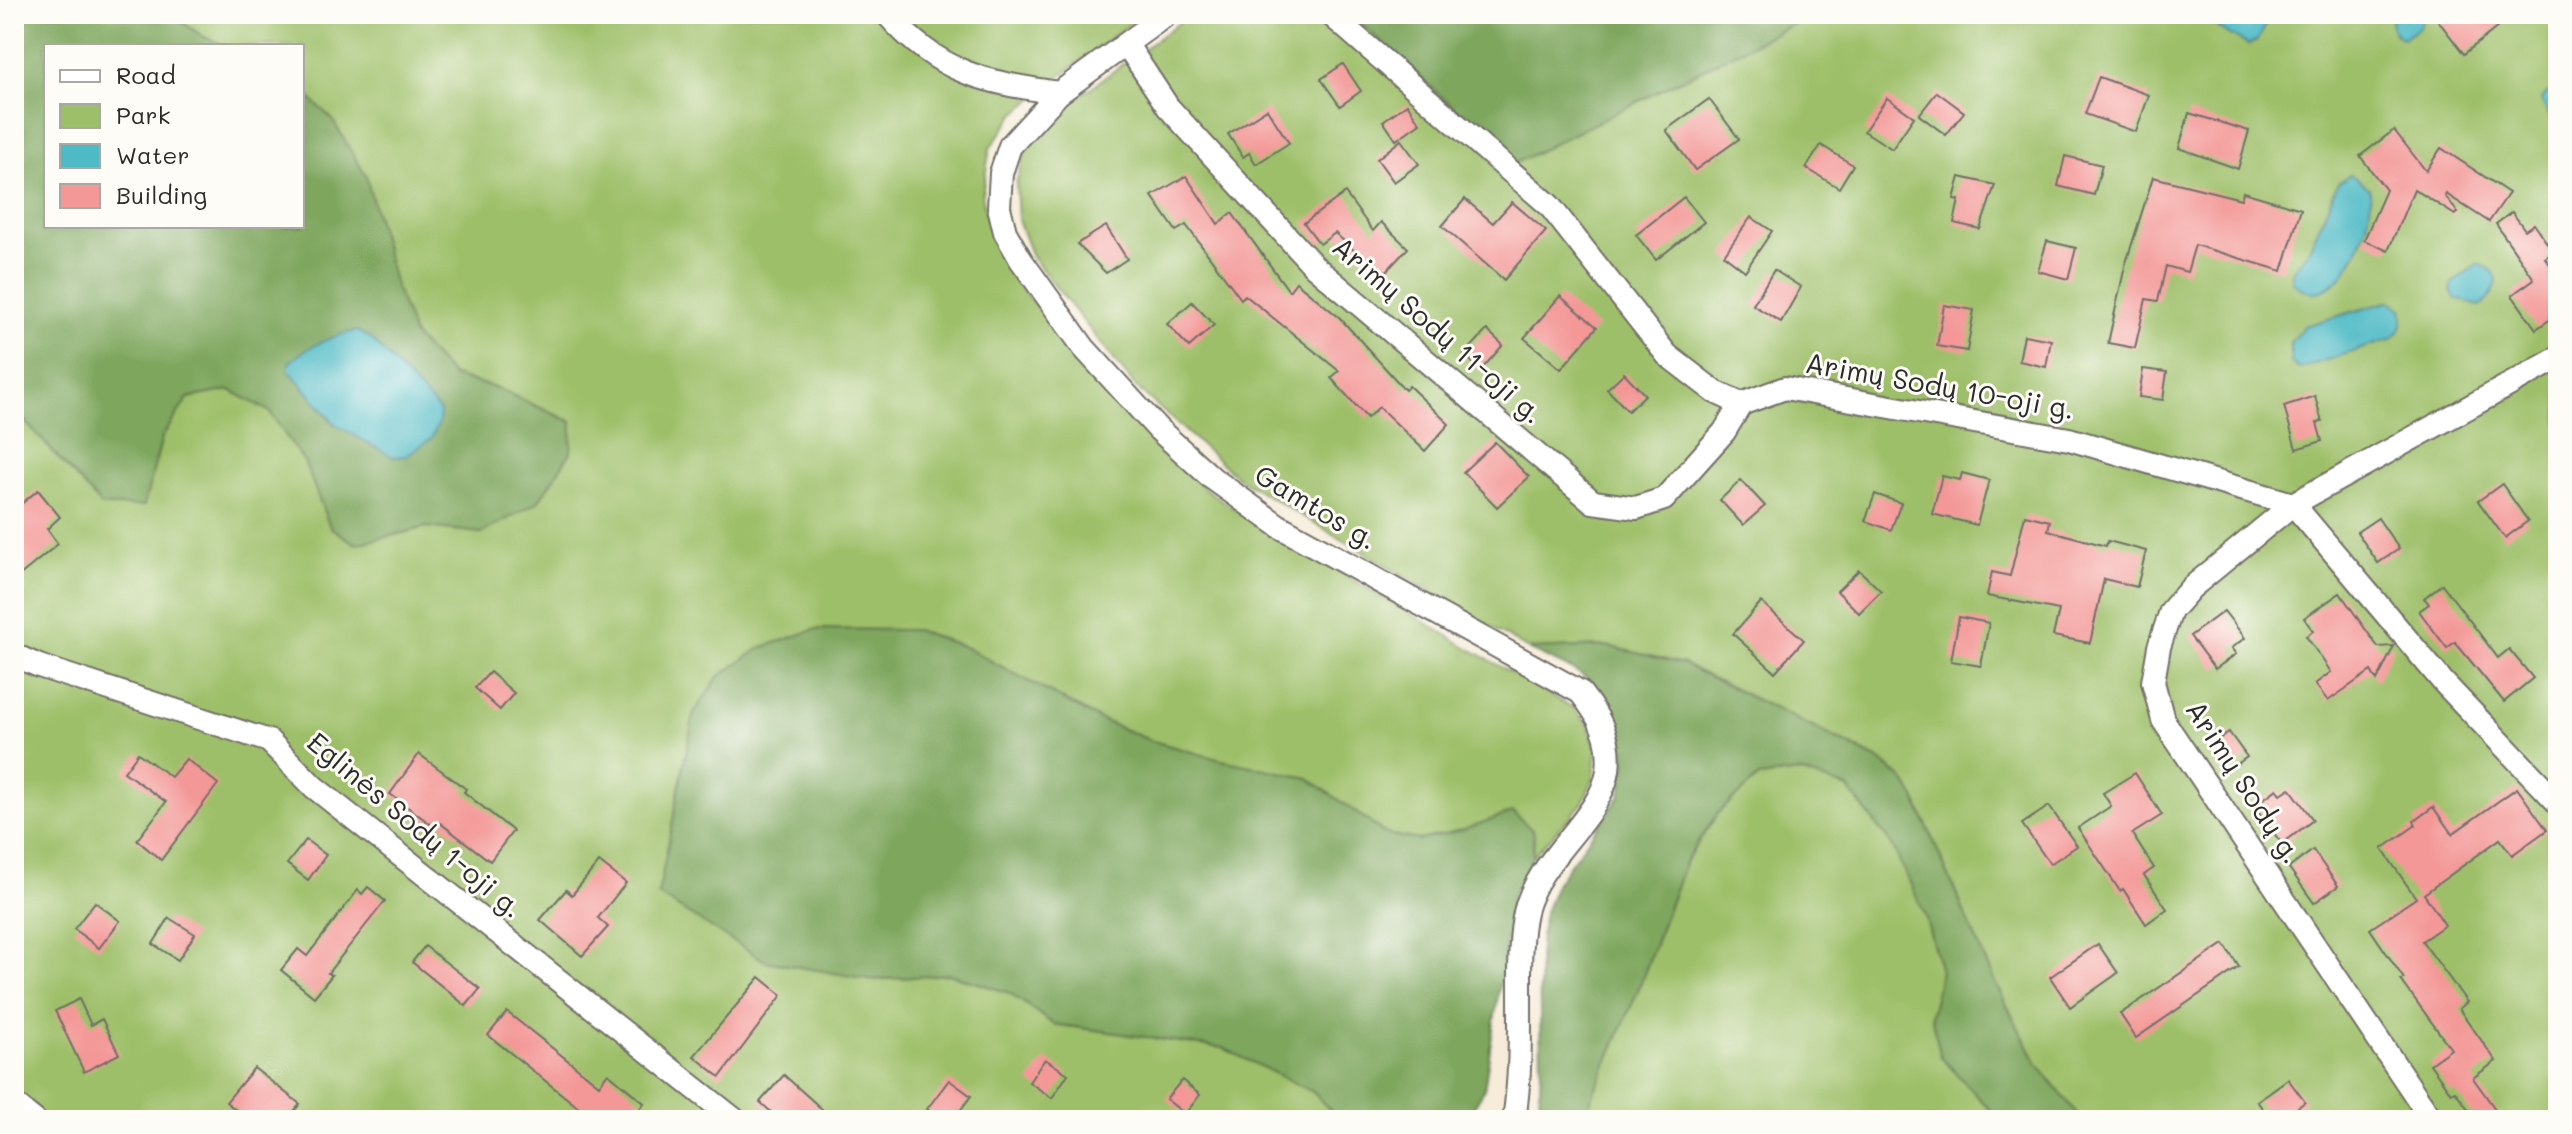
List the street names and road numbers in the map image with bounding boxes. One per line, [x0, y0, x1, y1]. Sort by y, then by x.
street label: Arimų Sodų 11-oji g. [1326, 228, 1552, 431]
street label: Arimų Sodų 10-oji g. [1803, 344, 2078, 426]
street label: Gamtos g. [1249, 456, 1384, 557]
street label: Arimų Sodų g. [2179, 693, 2311, 870]
street label: Eglinės Sodų 1-oji g. [300, 723, 531, 925]

